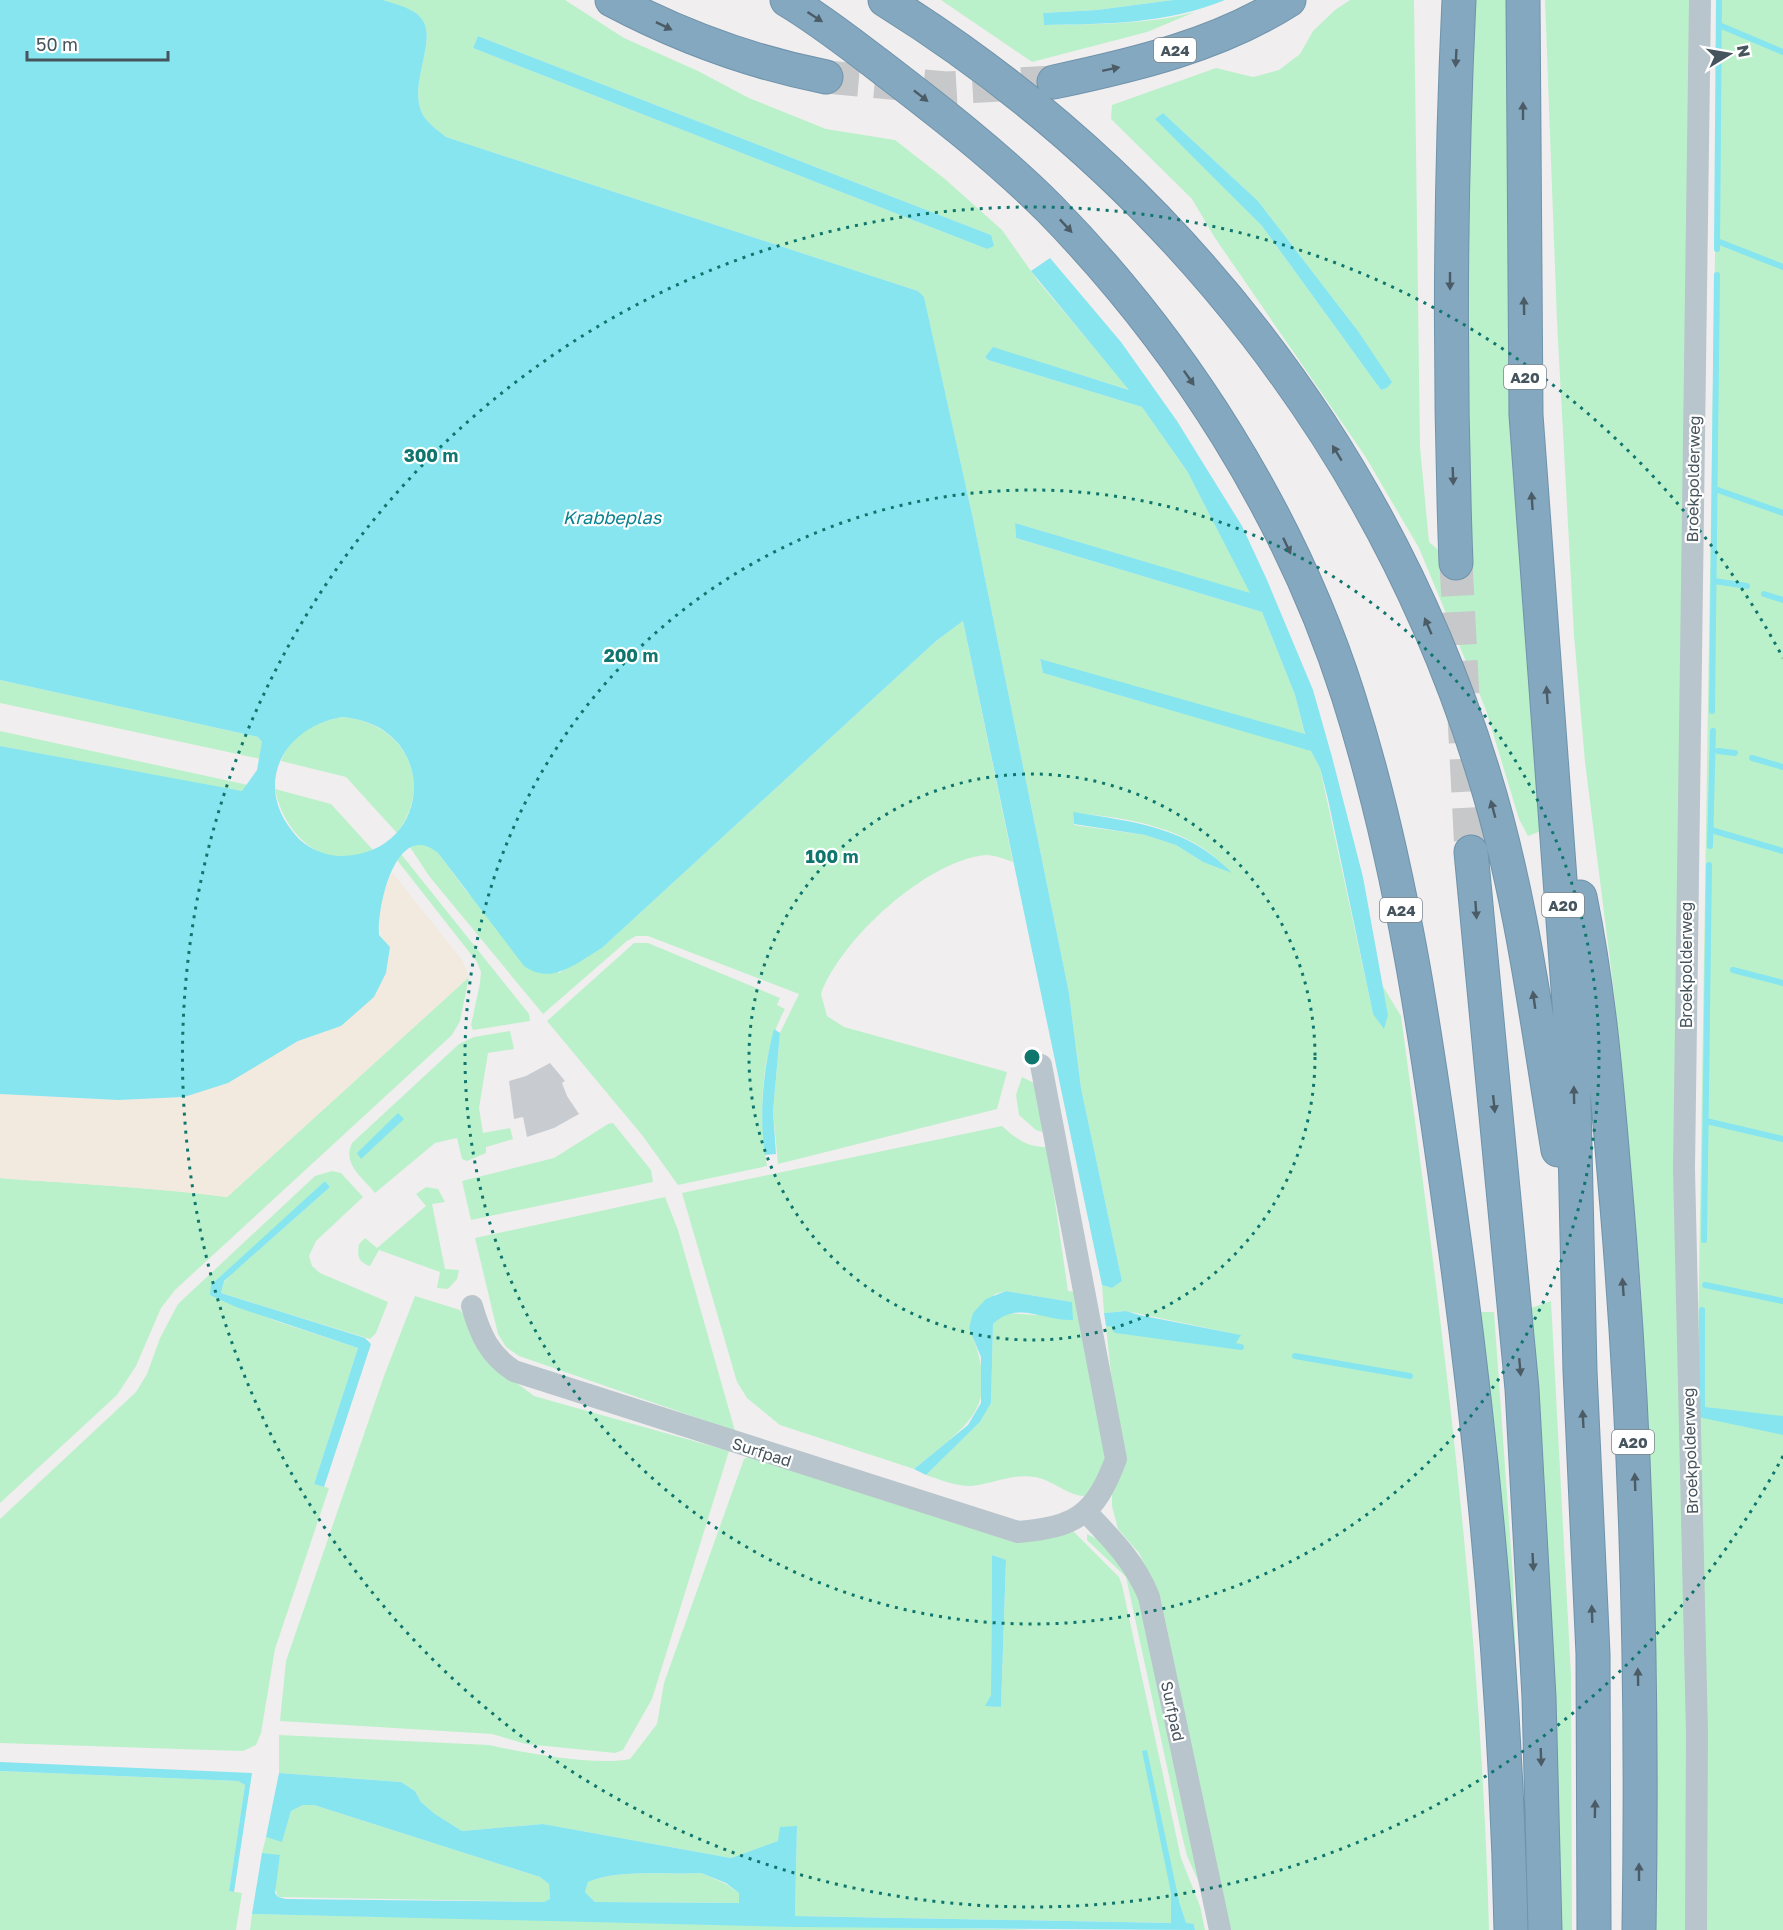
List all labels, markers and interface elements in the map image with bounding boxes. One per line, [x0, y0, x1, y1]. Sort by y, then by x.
one-way arrow [806, 11, 822, 23]
one-way arrow [655, 22, 672, 31]
scale bar [27, 24, 168, 62]
north arrow [1699, 24, 1759, 84]
text: 50 m [36, 33, 78, 55]
road number: A24 [1154, 38, 1196, 62]
text: N [1733, 43, 1755, 59]
one-way arrow [1452, 49, 1461, 68]
one-way arrow [1102, 64, 1120, 74]
one-way arrow [913, 90, 929, 103]
one-way arrow [1518, 102, 1528, 121]
one-way arrow [1059, 219, 1073, 234]
one-way arrow [1445, 272, 1455, 291]
one-way arrow [1519, 296, 1529, 315]
road number: A20 [1504, 365, 1546, 389]
one-way arrow [1183, 369, 1195, 385]
street label: Broekpolderweg [1682, 415, 1704, 543]
text: 300 m [404, 444, 458, 466]
one-way arrow [1332, 445, 1343, 461]
one-way arrow [1448, 467, 1457, 486]
one-way arrow [1527, 491, 1537, 510]
water label: Krabbeplas [563, 506, 663, 528]
one-way arrow [1283, 537, 1292, 554]
one-way arrow [1423, 616, 1433, 634]
text: 200 m [604, 644, 658, 666]
one-way arrow [1542, 686, 1552, 705]
one-way arrow [1488, 800, 1498, 818]
text: 100 m [806, 845, 858, 867]
road number: A20 [1542, 893, 1584, 917]
road number: A24 [1380, 898, 1422, 922]
one-way arrow [1471, 901, 1480, 920]
street label: Broekpolderweg [1676, 902, 1696, 1028]
one-way arrow [1529, 990, 1538, 1009]
centre of rings [1022, 1047, 1042, 1067]
one-way arrow [1569, 1085, 1579, 1104]
one-way arrow [1489, 1095, 1499, 1114]
one-way arrow [1618, 1277, 1628, 1296]
one-way arrow [1515, 1358, 1525, 1377]
street label: Broekpolderweg [1678, 1387, 1702, 1515]
one-way arrow [1578, 1409, 1587, 1428]
road number: A20 [1612, 1430, 1654, 1454]
street label: Surfpad [730, 1433, 794, 1471]
one-way arrow [1630, 1472, 1640, 1491]
one-way arrow [1528, 1553, 1538, 1572]
one-way arrow [1587, 1604, 1596, 1623]
one-way arrow [1633, 1667, 1643, 1686]
street label: Surfpad [1157, 1679, 1189, 1743]
one-way arrow [1536, 1747, 1546, 1766]
one-way arrow [1590, 1799, 1600, 1818]
one-way arrow [1634, 1862, 1644, 1881]

